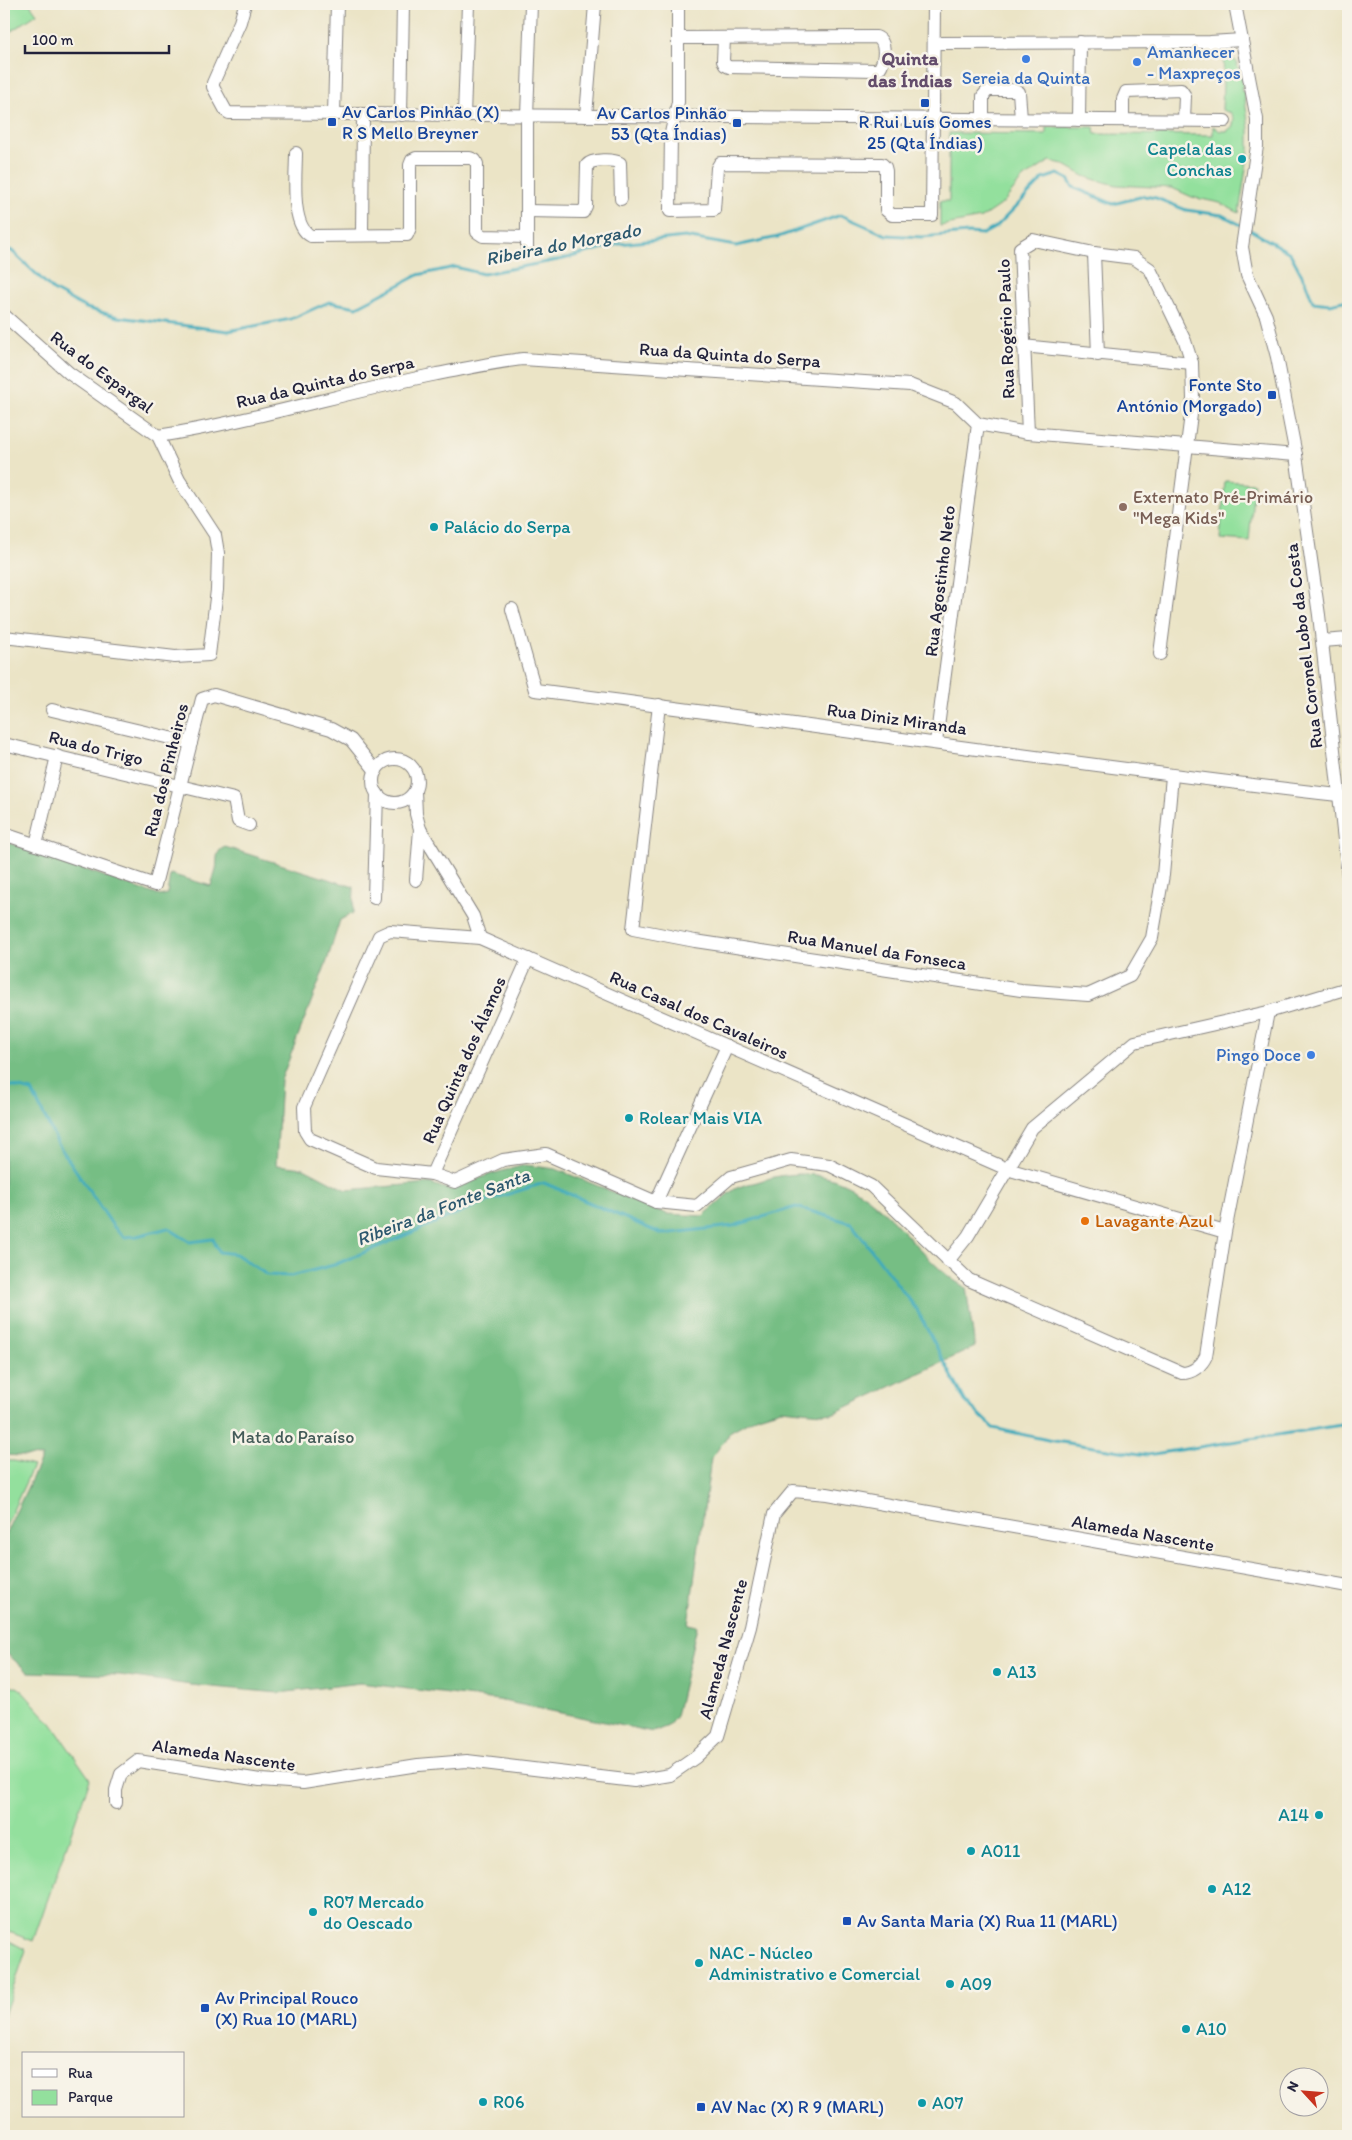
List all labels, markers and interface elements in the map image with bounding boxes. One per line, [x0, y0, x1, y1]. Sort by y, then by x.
scale bar [25, 22, 169, 54]
text: 100 m [32, 31, 74, 49]
place label: Amanhecer - Maxpreços [1147, 41, 1241, 84]
district label: Quinta das Índias [868, 47, 953, 92]
marker: Sereia da Quinta [1020, 53, 1032, 65]
marker: Amanhecer - Maxpreços [1131, 56, 1143, 68]
place label: Sereia da Quinta [962, 67, 1090, 89]
marker: R Rui Luís Gomes 25 (Qta Índias) [919, 97, 931, 109]
place label: Av Carlos Pinhão (X) R S Mello Breyner [342, 101, 500, 144]
place label: Av Carlos Pinhão 53 (Qta Índias) [597, 102, 727, 145]
place label: R Rui Luís Gomes 25 (Qta Índias) [858, 111, 992, 154]
marker: Av Carlos Pinhão (X) R S Mello Breyner [326, 116, 338, 128]
marker: Av Carlos Pinhão 53 (Qta Índias) [731, 117, 743, 129]
place label: Capela das Conchas [1147, 138, 1232, 181]
marker: Capela das Conchas [1236, 153, 1248, 165]
water label: Ribeira do Morgado [484, 217, 644, 270]
street label: Rua Rogério Paulo [993, 259, 1019, 399]
street label: Rua do Espargal [46, 326, 158, 418]
street label: Rua da Quinta do Serpa [638, 338, 822, 372]
street label: Rua da Quinta do Serpa [234, 351, 417, 413]
place label: Fonte Sto António (Morgado) [1117, 374, 1262, 417]
marker: Fonte Sto António (Morgado) [1266, 389, 1278, 401]
place label: Externato Pré-Primário "Mega Kids" [1133, 486, 1313, 529]
marker: Externato Pré-Primário "Mega Kids" [1117, 501, 1129, 513]
street label: Rua Agostinho Neto [920, 504, 960, 658]
place label: Palácio do Serpa [444, 516, 571, 538]
marker: Palácio do Serpa [428, 521, 440, 533]
street label: Rua Coronel Lobo da Costa [1280, 542, 1327, 750]
street label: Rua Diniz Miranda [826, 698, 969, 740]
street label: Rua dos Pinheiros [139, 701, 193, 839]
street label: Rua do Trigo [46, 726, 146, 770]
street label: Rua Manuel da Fonseca [786, 925, 969, 975]
street label: Rua Casal dos Cavaleiros [606, 966, 792, 1064]
street label: Rua Quinta dos Álamos [417, 973, 511, 1147]
place label: Pingo Doce [1216, 1044, 1301, 1066]
marker: Pingo Doce [1305, 1049, 1317, 1061]
place label: Rolear Mais VIA [639, 1107, 762, 1129]
marker: Rolear Mais VIA [623, 1112, 635, 1124]
water label: Ribeira da Fonte Santa [353, 1163, 533, 1251]
place label: Lavagante Azul [1095, 1210, 1213, 1232]
marker: Lavagante Azul [1079, 1215, 1091, 1227]
park label: Mata do Paraíso [232, 1426, 354, 1448]
street label: Alameda Nascente [1070, 1510, 1216, 1556]
street label: Alameda Nascente [694, 1577, 752, 1721]
place label: A13 [1007, 1661, 1037, 1683]
marker: A13 [991, 1666, 1003, 1678]
street label: Alameda Nascente [151, 1734, 297, 1776]
place label: A14 [1278, 1804, 1309, 1826]
marker: A14 [1313, 1809, 1325, 1821]
place label: A011 [981, 1840, 1020, 1862]
marker: A011 [965, 1845, 977, 1857]
place label: A12 [1222, 1878, 1252, 1900]
marker: A12 [1206, 1883, 1218, 1895]
place label: R07 Mercado do Oescado [323, 1891, 424, 1934]
marker: R07 Mercado do Oescado [307, 1906, 319, 1918]
place label: Av Santa Maria (X) Rua 11 (MARL) [857, 1910, 1118, 1932]
marker: Av Santa Maria (X) Rua 11 (MARL) [841, 1915, 853, 1927]
place label: NAC - Núcleo Administrativo e Comercial [709, 1942, 920, 1985]
marker: NAC - Núcleo Administrativo e Comercial [693, 1957, 705, 1969]
place label: A09 [960, 1973, 992, 1995]
marker: A09 [944, 1978, 956, 1990]
place label: Av Principal Rouco (X) Rua 10 (MARL) [215, 1987, 358, 2030]
marker: Av Principal Rouco (X) Rua 10 (MARL) [199, 2002, 211, 2014]
place label: A10 [1196, 2018, 1227, 2040]
marker: A10 [1180, 2023, 1192, 2035]
legend [22, 2052, 185, 2118]
text: Rua [68, 2064, 93, 2082]
north arrow [1280, 2068, 1330, 2118]
text: N [1283, 2079, 1302, 2094]
text: Parque [68, 2088, 113, 2106]
place label: R06 [493, 2091, 524, 2113]
place label: A07 [932, 2092, 964, 2114]
marker: R06 [477, 2096, 489, 2108]
place label: AV Nac (X) R 9 (MARL) [711, 2096, 884, 2118]
marker: A07 [916, 2097, 928, 2109]
marker: AV Nac (X) R 9 (MARL) [695, 2101, 707, 2113]

